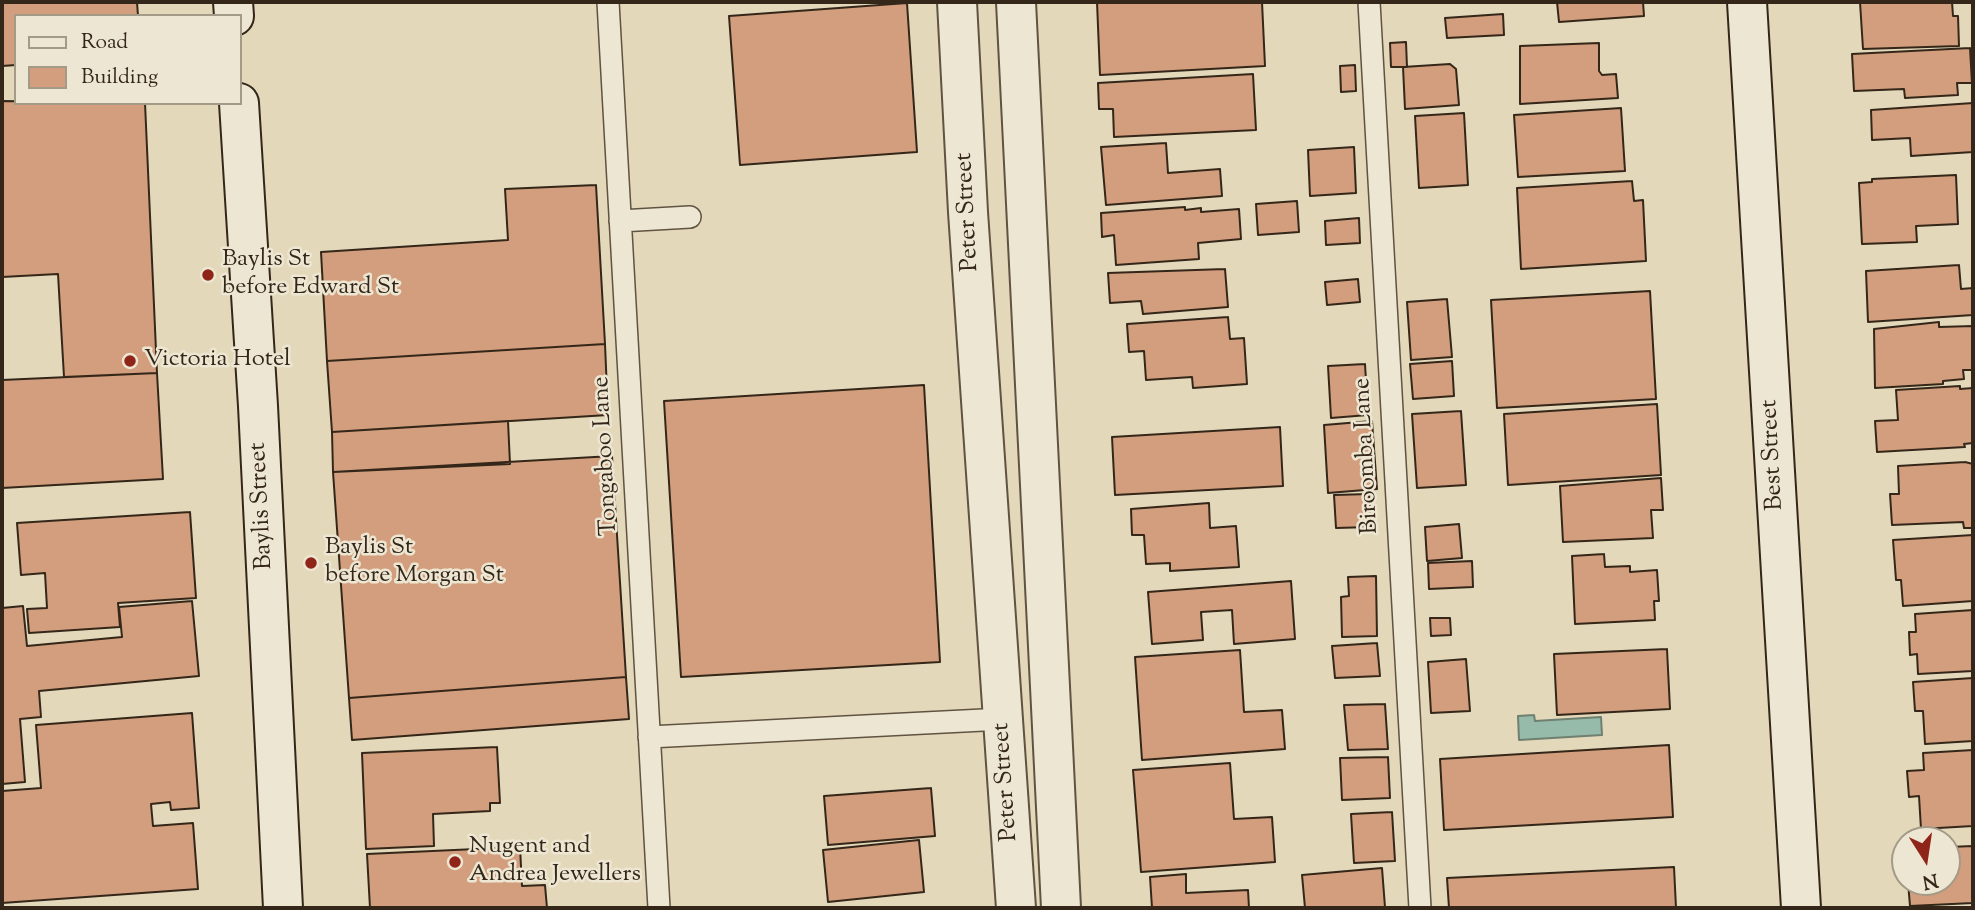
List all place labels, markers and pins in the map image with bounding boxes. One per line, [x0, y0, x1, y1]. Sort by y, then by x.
place label: Baylis St before Edward St [222, 247, 399, 303]
marker: Baylis St before Edward St [200, 267, 216, 283]
place label: Victoria Hotel [144, 347, 291, 375]
marker: Victoria Hotel [122, 353, 138, 369]
place label: Baylis St before Morgan St [325, 535, 504, 591]
marker: Baylis St before Morgan St [303, 555, 319, 571]
place label: Nugent and Andrea Jewellers [469, 834, 641, 890]
marker: Nugent and Andrea Jewellers [447, 854, 463, 870]

